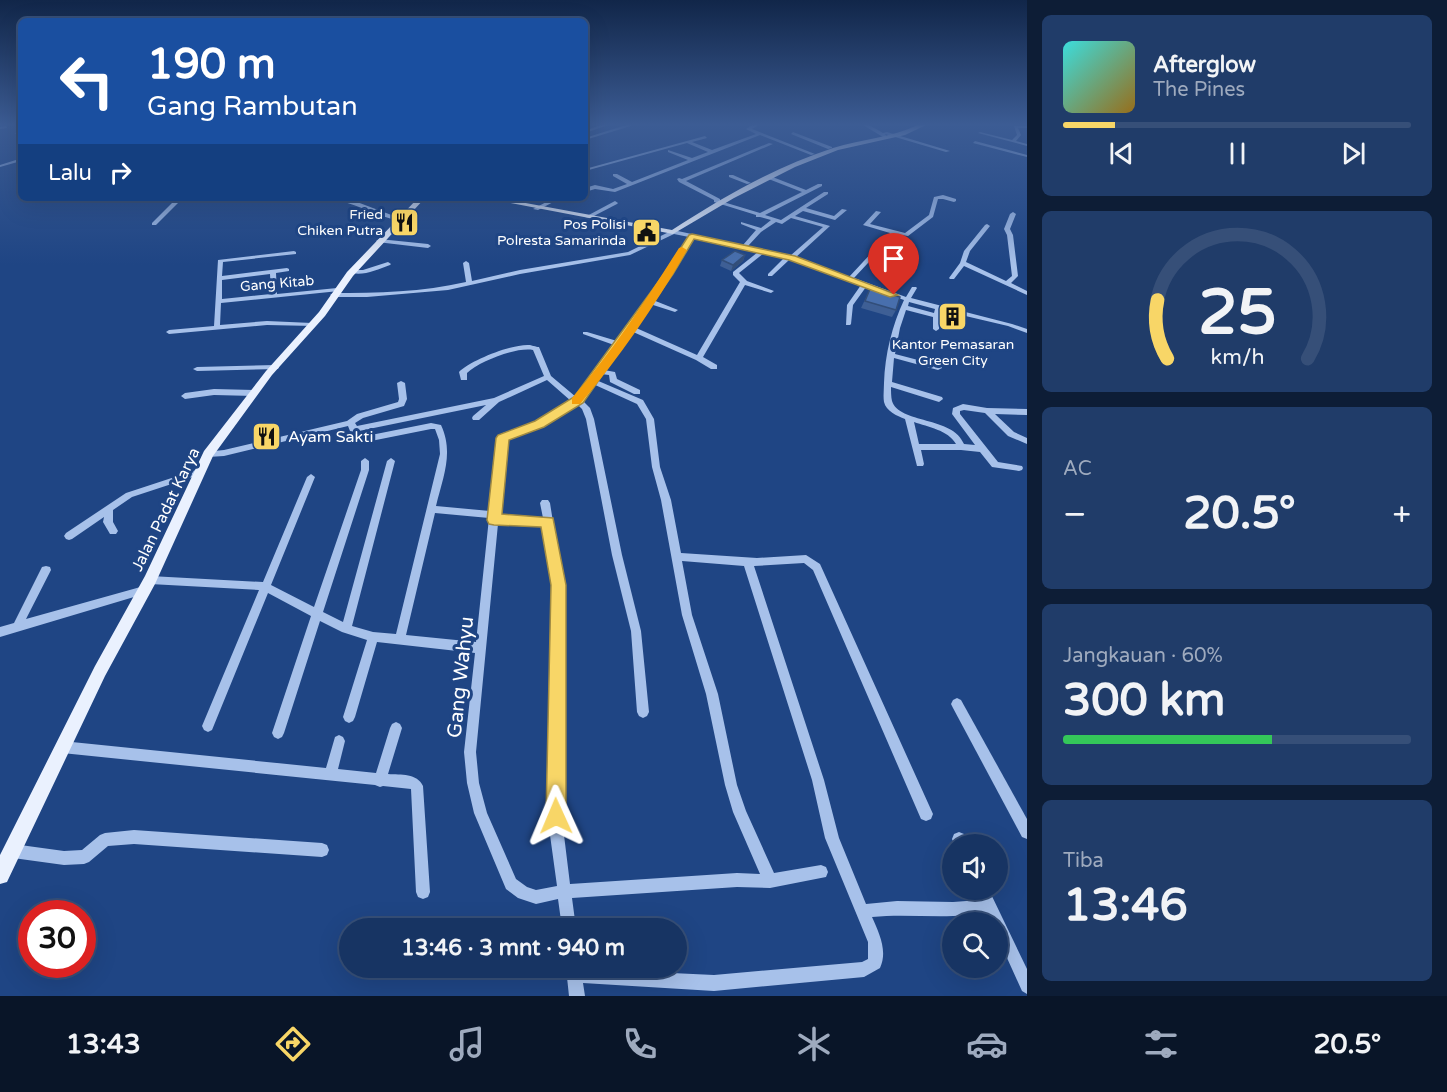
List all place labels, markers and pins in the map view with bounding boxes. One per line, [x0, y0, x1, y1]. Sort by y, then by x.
place label: Fried Chiken Putra [297, 206, 383, 239]
restaurant icon: Fried Chiken Putra [388, 206, 420, 238]
place label: Pos Polisi Polresta Samarinda [497, 216, 626, 249]
public building icon: Pos Polisi Polresta Samarinda [631, 216, 663, 248]
pin [868, 233, 919, 295]
building icon: Kantor Pemasaran Green City [937, 301, 969, 333]
place label: Kantor Pemasaran Green City [892, 336, 1014, 369]
restaurant icon: Ayam Sakti [251, 420, 283, 452]
place label: Ayam Sakti [288, 427, 373, 447]

